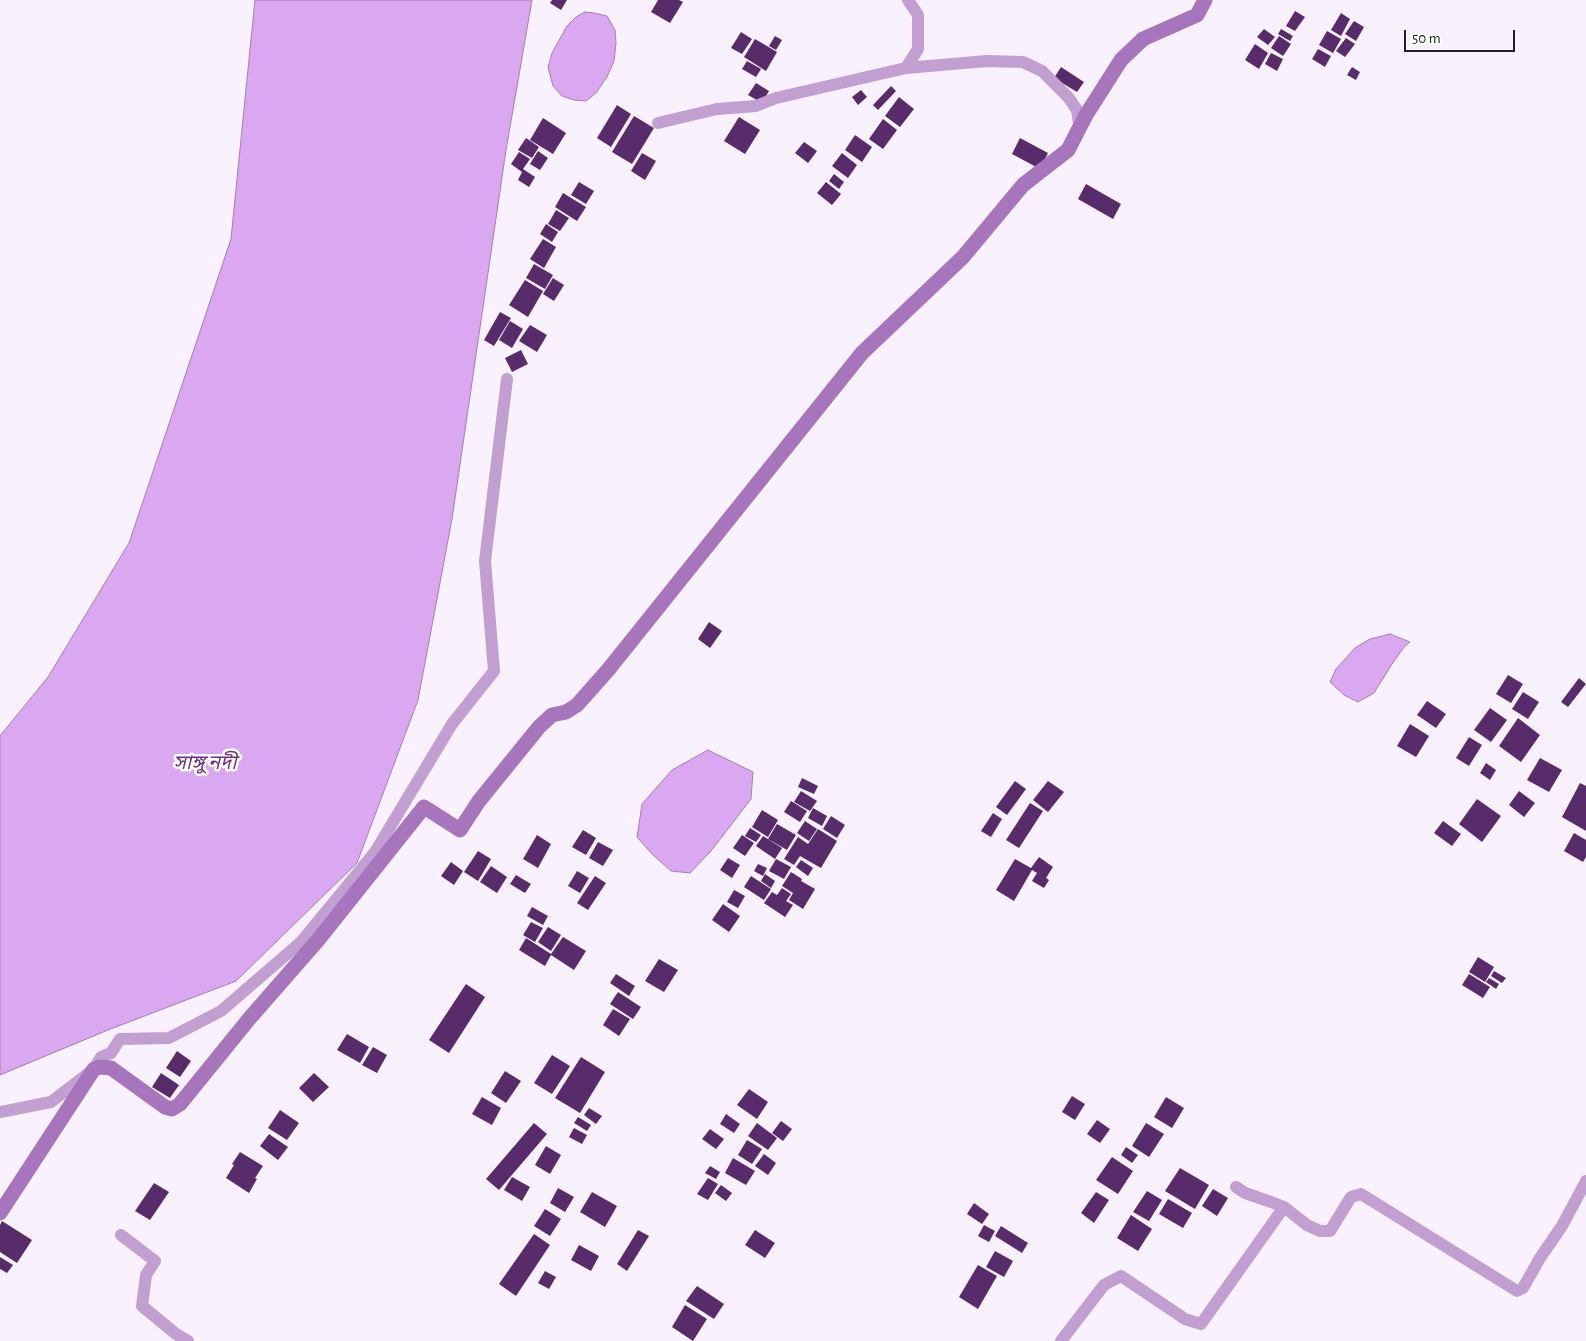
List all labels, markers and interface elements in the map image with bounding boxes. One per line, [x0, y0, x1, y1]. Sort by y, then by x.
scale bar [1406, 20, 1517, 52]
text: 50 m [1412, 31, 1441, 46]
water label: সাঙ্গু নদী [174, 751, 236, 775]

